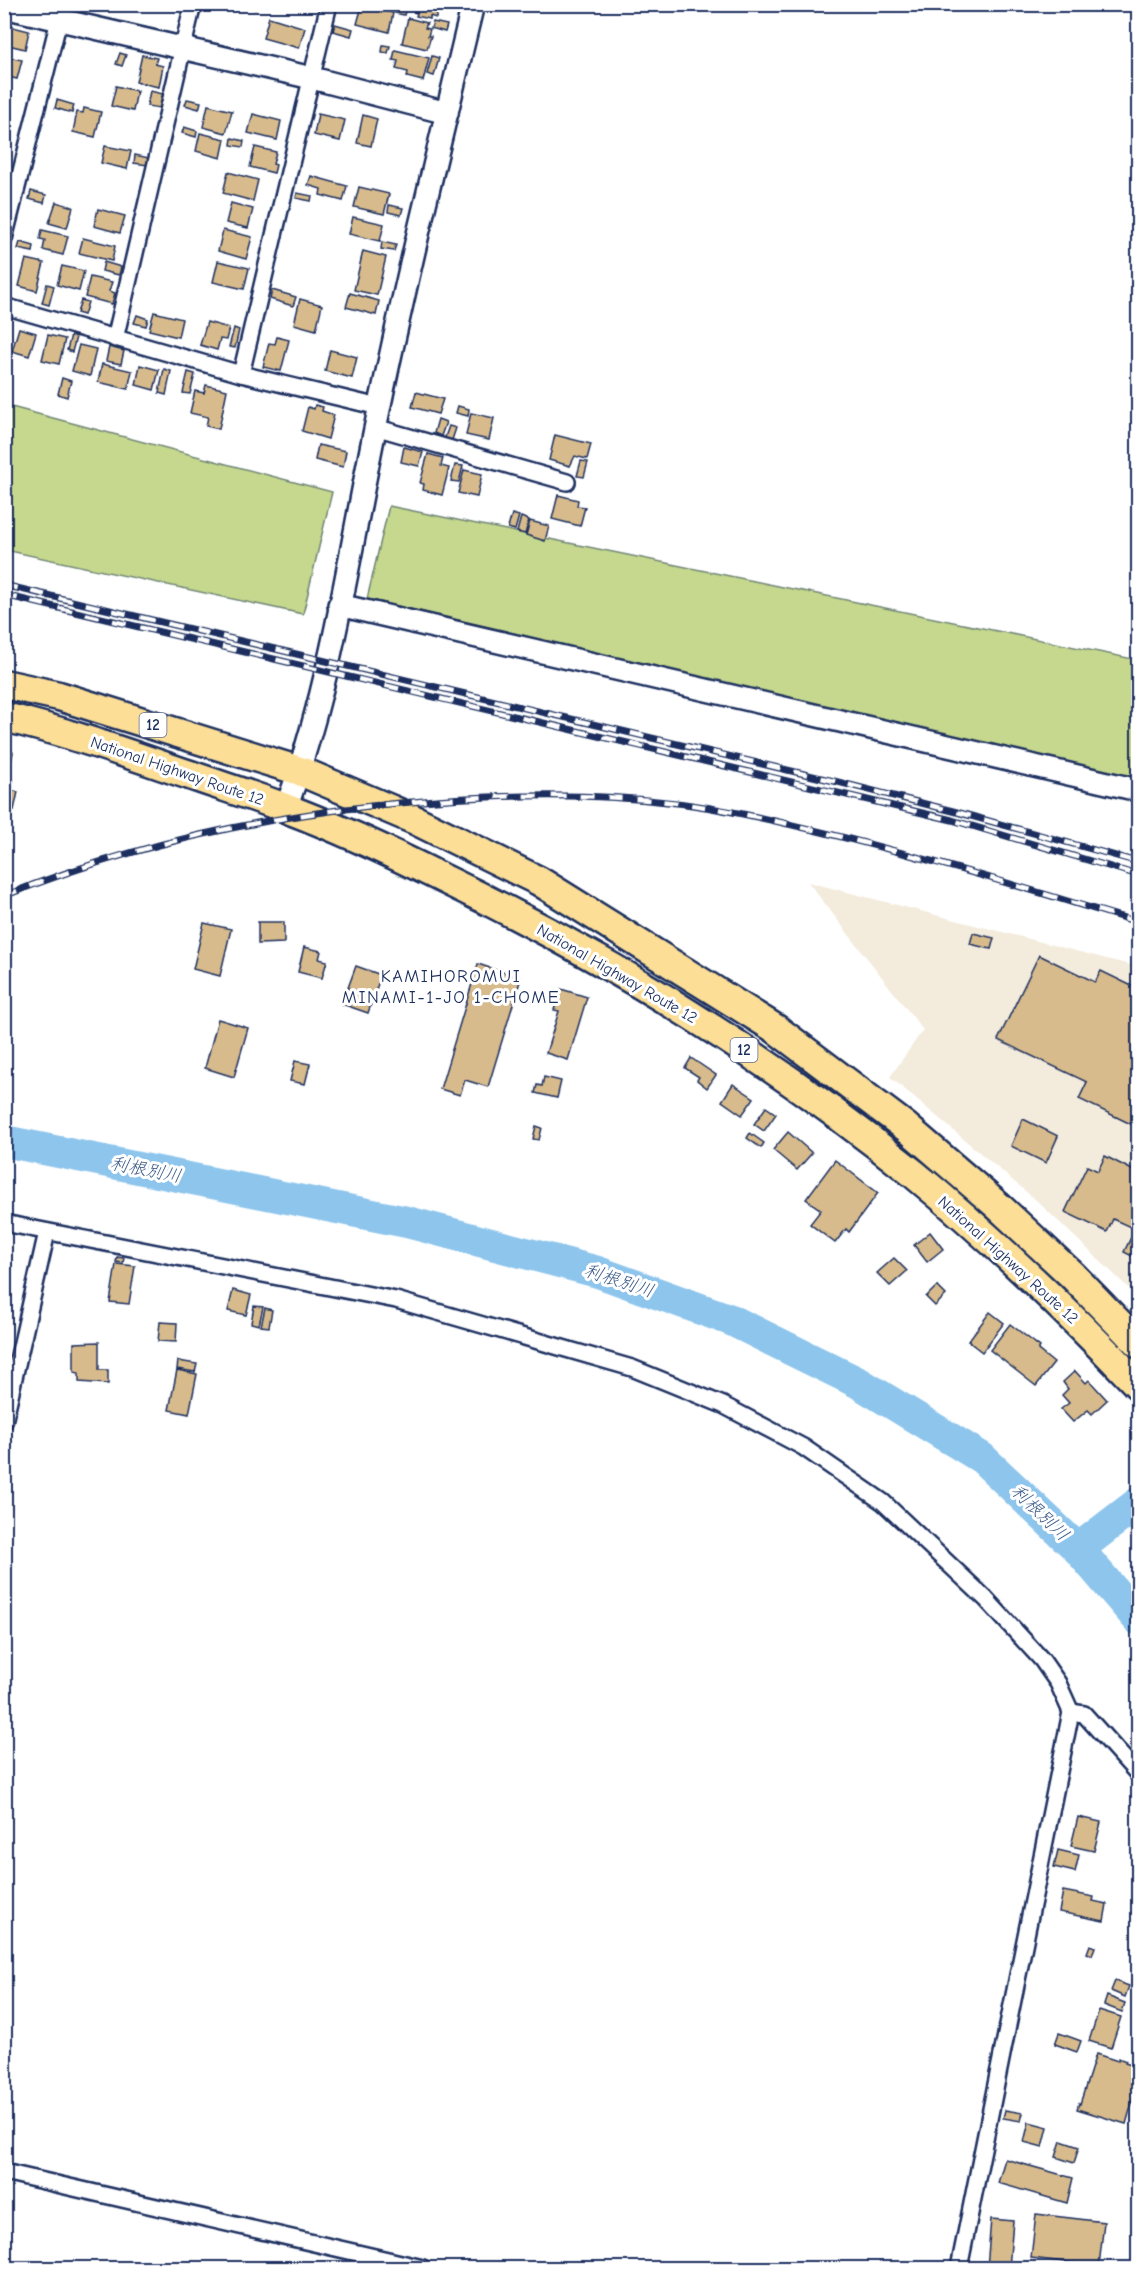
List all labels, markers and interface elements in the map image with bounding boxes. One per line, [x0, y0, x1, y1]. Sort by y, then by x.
road number: 12 [140, 713, 166, 737]
street label: National Highway Route 12 [88, 733, 266, 809]
street label: National Highway Route 12 [534, 921, 700, 1027]
district label: KAMIHOROMUI MINAMI-1-JO 1-CHOME [342, 966, 560, 1008]
road number: 12 [730, 1038, 758, 1062]
water label: 利根別川 [109, 1153, 183, 1187]
street label: National Highway Route 12 [934, 1192, 1082, 1328]
water label: 利根別川 [582, 1260, 656, 1302]
water label: 利根別川 [1007, 1480, 1073, 1546]

